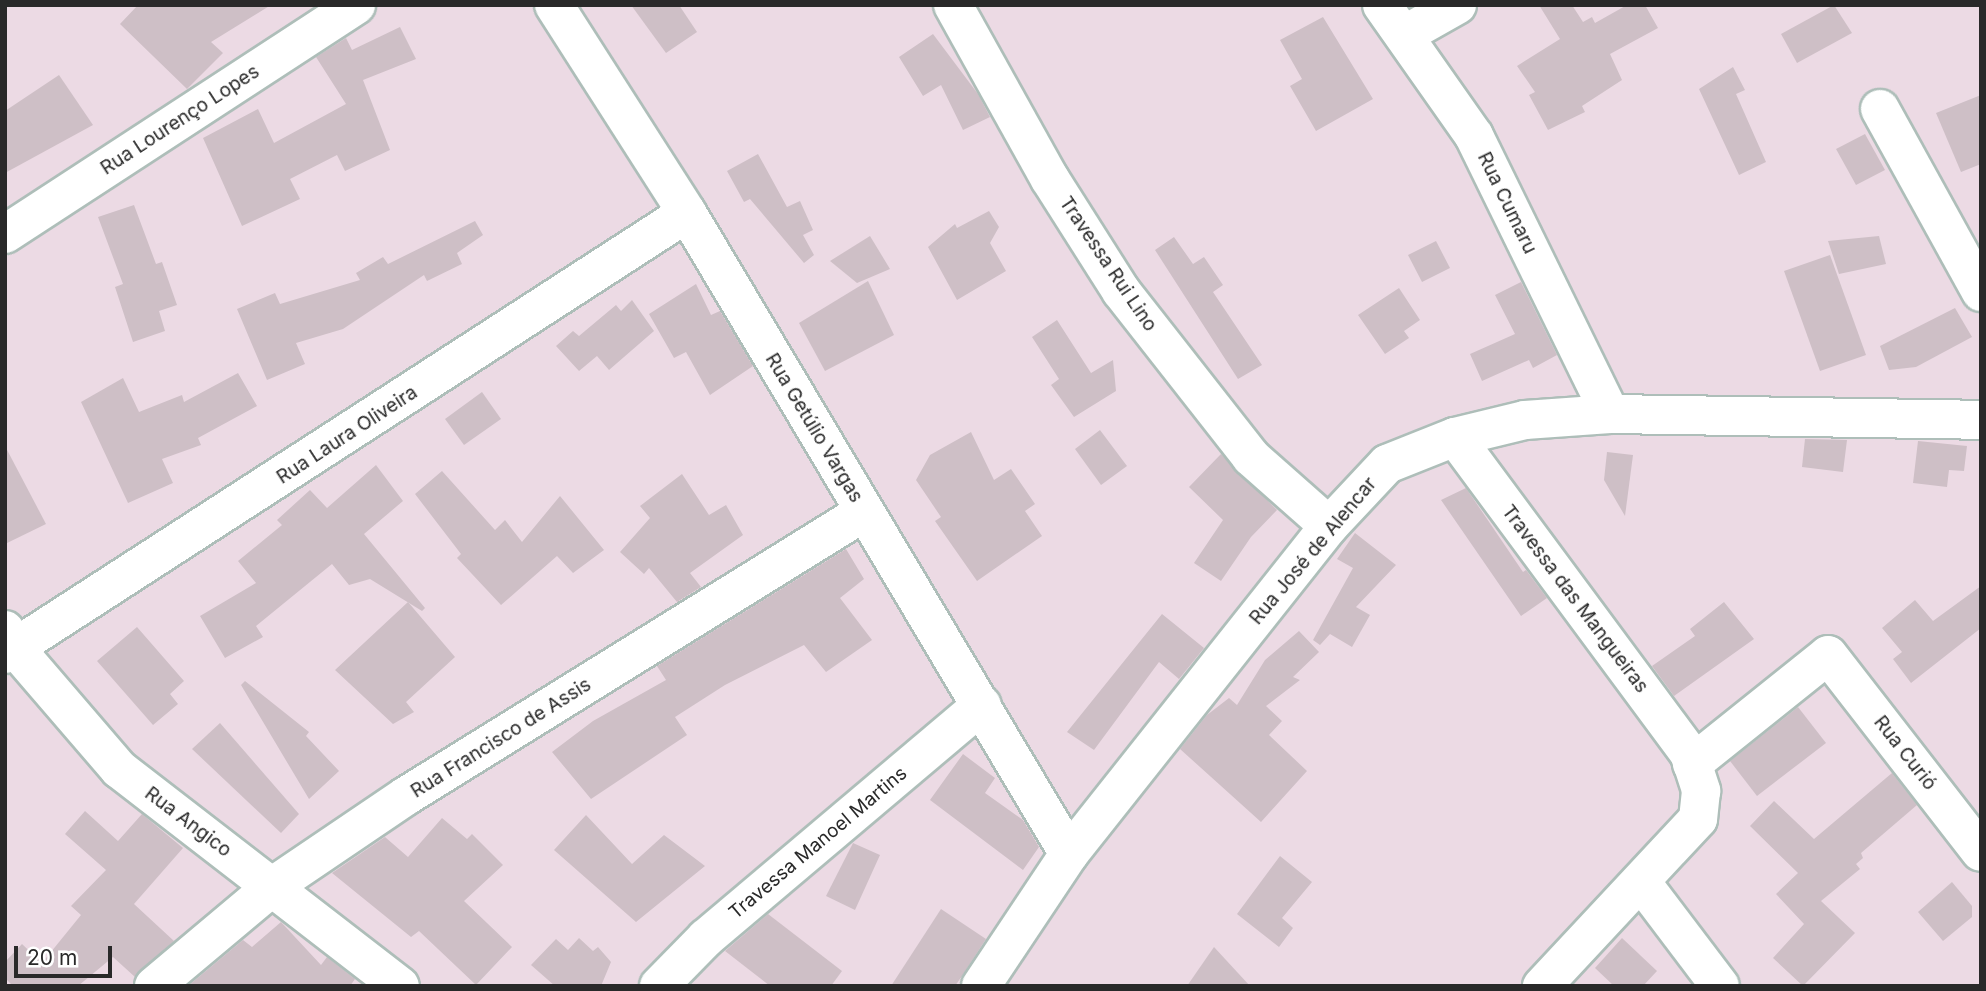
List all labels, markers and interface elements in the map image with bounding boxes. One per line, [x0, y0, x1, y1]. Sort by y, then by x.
street label: Rua Lourenço Lopes [96, 60, 264, 180]
street label: Rua Cumaru [1473, 148, 1541, 258]
street label: Travessa Rui Lino [1054, 192, 1162, 336]
street label: Rua Getúlio Vargas [760, 349, 868, 507]
street label: Rua Laura Oliveira [273, 381, 421, 489]
street label: Rua José de Alencar [1245, 473, 1381, 629]
street label: Travessa das Mangueiras [1497, 501, 1653, 697]
street label: Rua Francisco de Assis [407, 673, 595, 803]
street label: Rua Curió [1869, 711, 1941, 795]
street label: Travessa Manoel Martins [724, 762, 912, 924]
street label: Rua Angico [140, 782, 236, 862]
scale bar [18, 932, 116, 976]
text: 20 m [27, 945, 77, 970]

